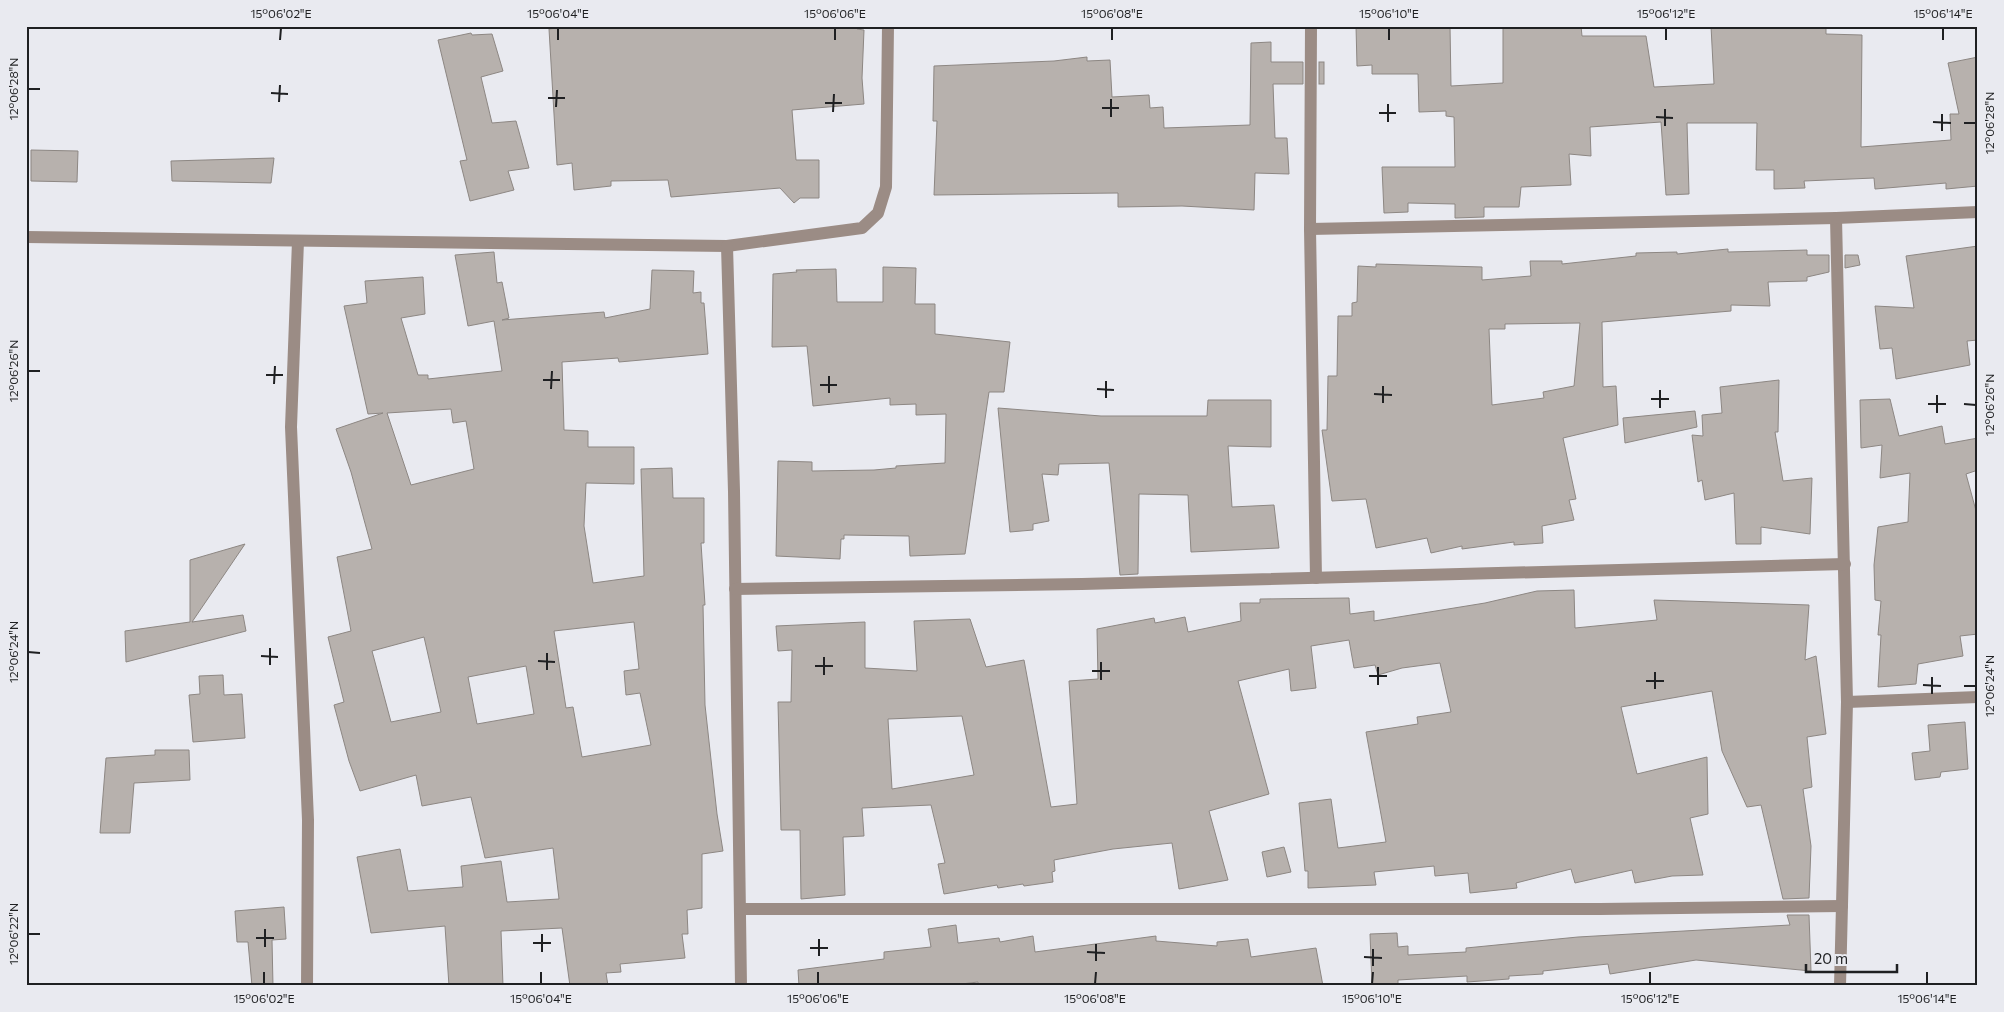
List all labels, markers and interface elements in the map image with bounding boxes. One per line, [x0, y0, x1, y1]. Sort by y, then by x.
text: 15°06'02"E [250, 6, 312, 20]
text: 15°06'04"E [527, 6, 589, 20]
text: 15°06'06"E [804, 6, 866, 20]
text: 15°06'08"E [1081, 6, 1143, 20]
text: 15°06'10"E [1359, 6, 1419, 20]
text: 15°06'12"E [1637, 6, 1695, 20]
text: 15°06'14"E [1913, 6, 1973, 20]
text: 12°06'28"N [6, 58, 20, 120]
text: 12°06'28"N [1982, 92, 1996, 154]
text: 12°06'26"N [6, 340, 20, 402]
text: 12°06'26"N [1982, 374, 1996, 436]
text: 12°06'24"N [6, 621, 20, 683]
text: 12°06'24"N [1982, 655, 1996, 717]
text: 12°06'22"N [6, 903, 20, 965]
scale bar [1806, 942, 1898, 974]
text: 20 m [1814, 949, 1848, 967]
text: 15°06'02"E [233, 991, 295, 1005]
text: 15°06'04"E [510, 991, 572, 1005]
text: 15°06'06"E [787, 991, 849, 1005]
text: 15°06'08"E [1064, 991, 1126, 1005]
text: 15°06'10"E [1342, 991, 1402, 1005]
text: 15°06'12"E [1621, 991, 1679, 1005]
text: 15°06'14"E [1897, 991, 1957, 1005]

